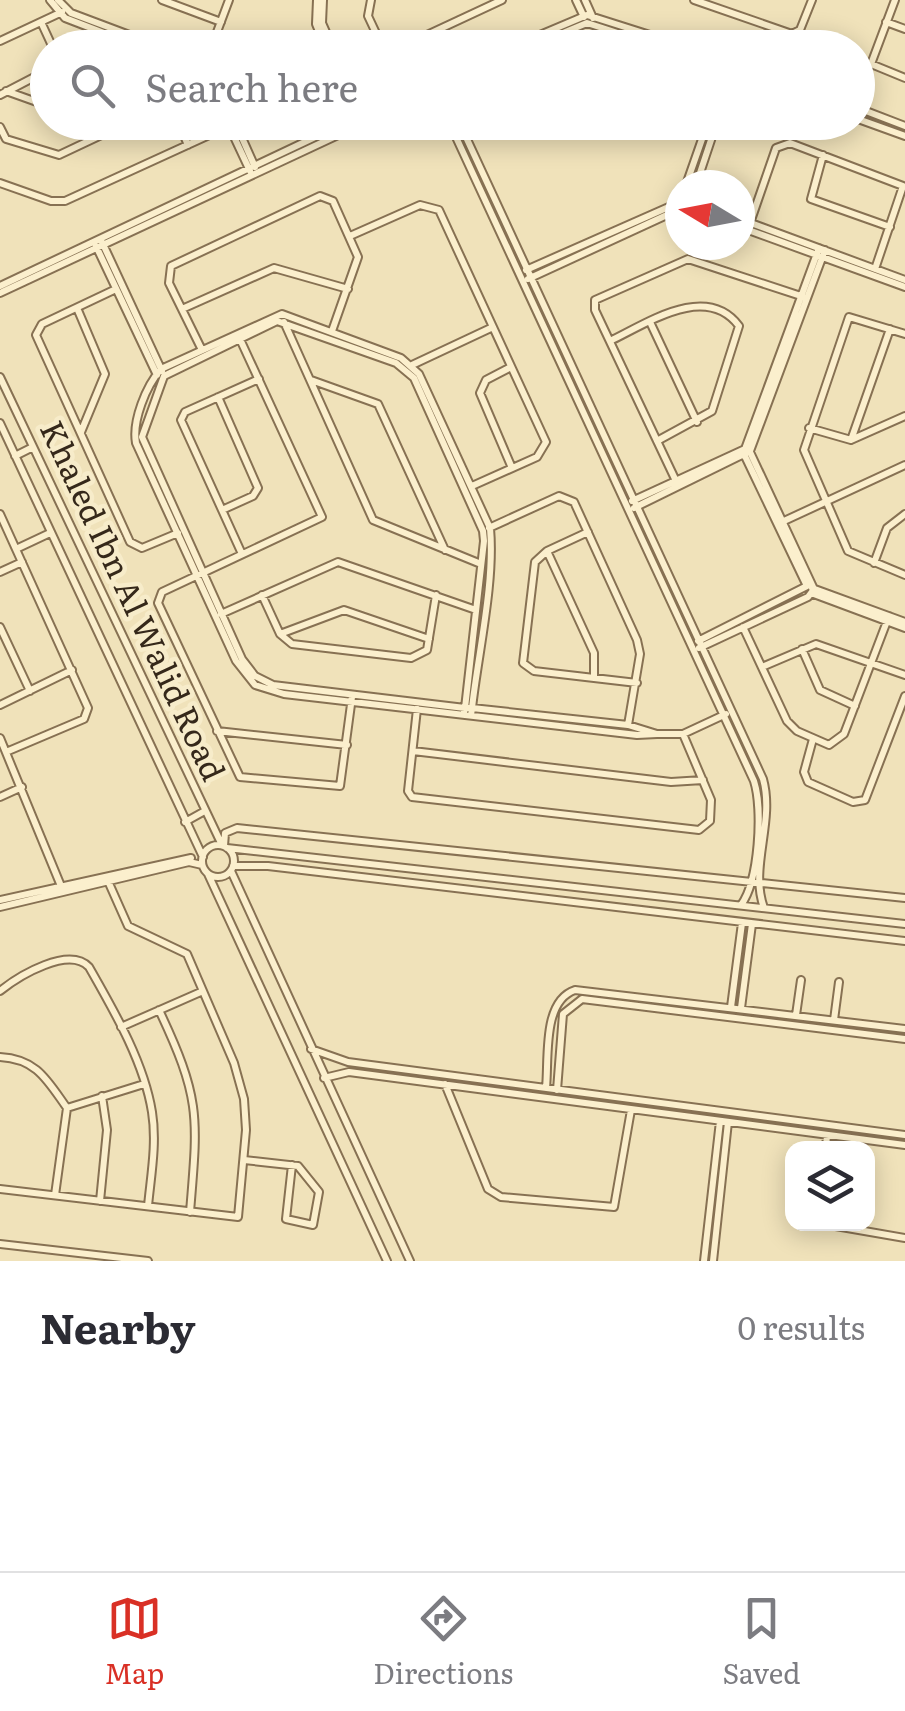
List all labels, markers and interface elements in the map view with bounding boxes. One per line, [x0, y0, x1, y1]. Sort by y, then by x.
search box [30, 30, 875, 140]
text: Search here [145, 57, 358, 114]
icon: search [65, 58, 120, 113]
north arrow [665, 170, 755, 260]
street label: Khaled Ibn Al Walid Road [30, 412, 239, 788]
map controls [785, 1141, 875, 1231]
button: layers [785, 1141, 875, 1231]
text: Nearby [40, 1295, 196, 1357]
text: 0 results [737, 1302, 865, 1350]
tab: Map [105, 1591, 164, 1693]
tab: Directions [373, 1591, 513, 1693]
tab: Saved [722, 1591, 800, 1693]

